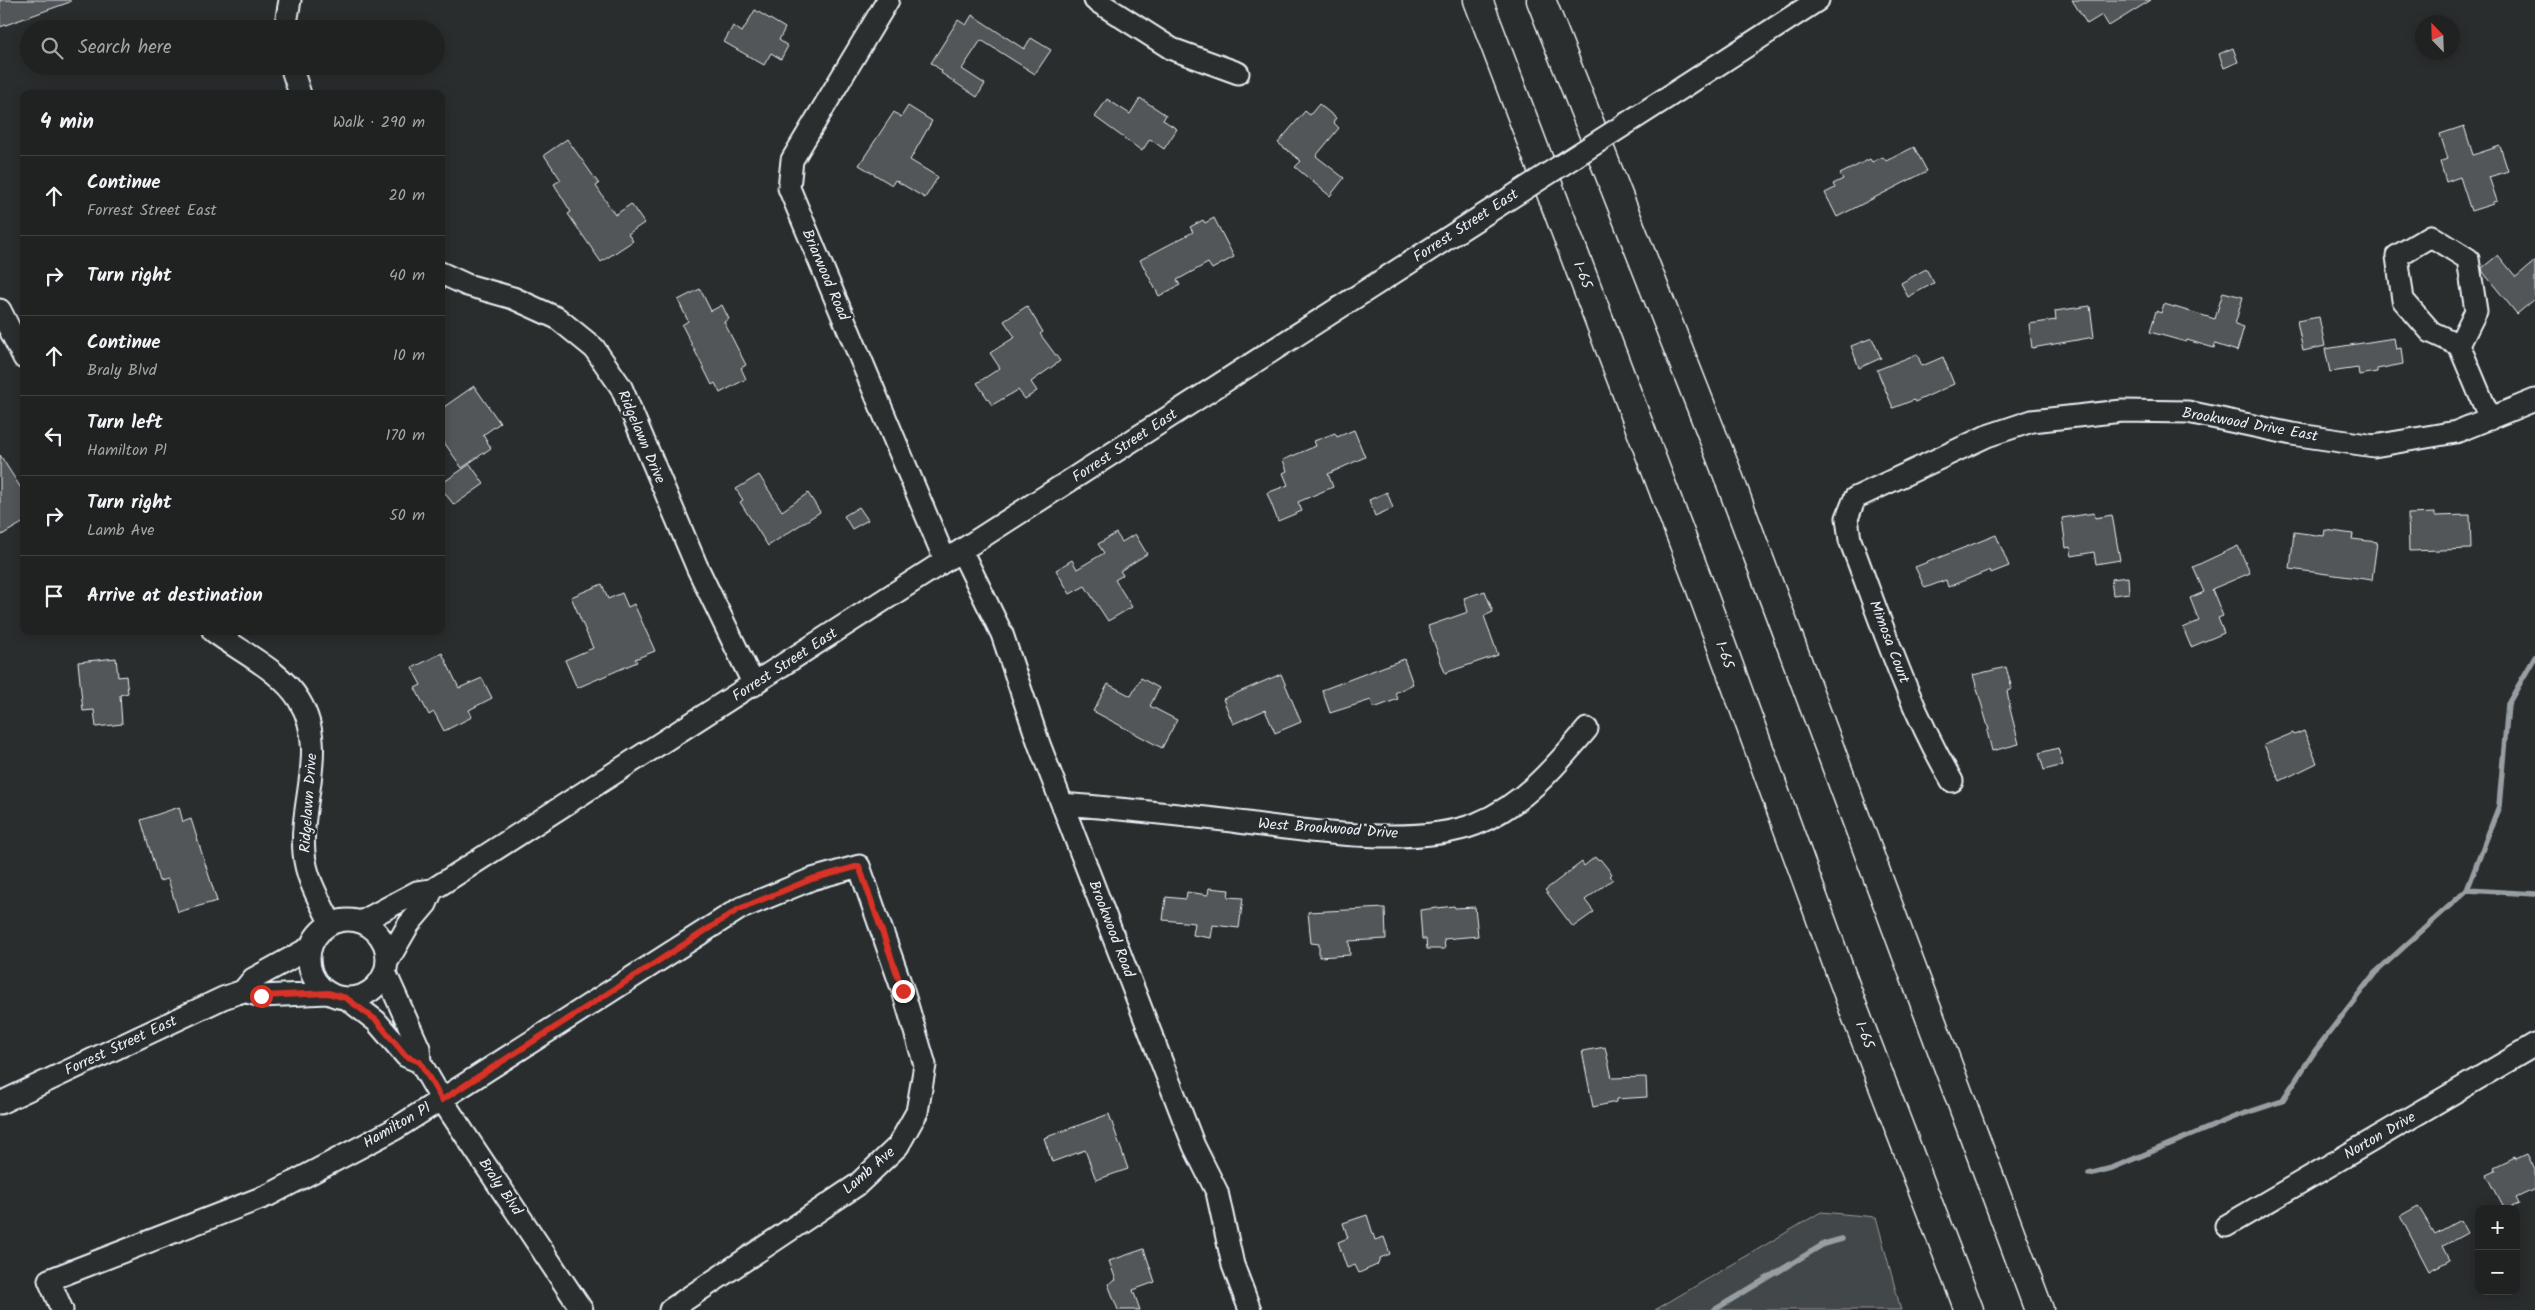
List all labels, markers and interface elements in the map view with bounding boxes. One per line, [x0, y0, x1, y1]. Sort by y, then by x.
north arrow [2415, 15, 2460, 60]
search box [20, 20, 445, 75]
text: Search here [78, 33, 172, 63]
icon: search [38, 34, 66, 62]
text: 4 min [40, 106, 94, 139]
text: Walk · 290 m [333, 110, 425, 135]
text: Continue [87, 168, 160, 198]
icon: ahead [40, 182, 68, 210]
text: 20 m [389, 183, 425, 208]
street label: Forrest Street East [1408, 183, 1524, 269]
text: Forrest Street East [87, 198, 217, 223]
street label: Briarwood Road [795, 226, 855, 325]
street label: I-65 [1566, 258, 1599, 293]
text: Turn right [87, 261, 172, 291]
icon: right [40, 262, 68, 290]
text: 40 m [389, 263, 425, 288]
text: Continue [87, 328, 160, 358]
icon: ahead [40, 342, 68, 370]
text: 10 m [393, 343, 425, 368]
text: Braly Blvd [87, 358, 157, 383]
street label: Ridgelawn Drive [610, 386, 672, 488]
street label: Brookwood Drive East [2180, 401, 2320, 449]
street label: Forrest Street East [1067, 403, 1183, 489]
text: Turn left [87, 408, 162, 438]
icon: left [40, 422, 68, 450]
text: 170 m [385, 423, 425, 448]
text: Hamilton Pl [87, 438, 167, 463]
text: Turn right [87, 488, 172, 518]
icon: right [40, 502, 68, 530]
text: 50 m [389, 503, 425, 528]
text: Lamb Ave [87, 518, 154, 543]
text: Arrive at destination [87, 581, 263, 611]
icon: arrive [40, 582, 68, 610]
street label: Mimosa Court [1862, 597, 1916, 687]
street label: Forrest Street East [727, 622, 843, 708]
street label: I-65 [1708, 638, 1740, 673]
street label: Ridgelawn Drive [294, 752, 324, 854]
street label: West Brookwood Drive [1257, 812, 1399, 846]
street label: Brookwood Road [1081, 877, 1141, 982]
route end [892, 980, 915, 1003]
route start [250, 985, 273, 1008]
street label: Forrest Street East [61, 1009, 181, 1083]
street label: I-65 [1848, 1018, 1881, 1053]
street label: Hamilton Pl [359, 1097, 436, 1155]
street label: Norton Drive [2339, 1106, 2421, 1166]
street label: Lamb Ave [837, 1141, 901, 1201]
street label: Braly Blvd [472, 1153, 529, 1221]
map controls [2475, 1205, 2520, 1295]
button: + [2475, 1205, 2520, 1250]
button: − [2475, 1250, 2520, 1295]

